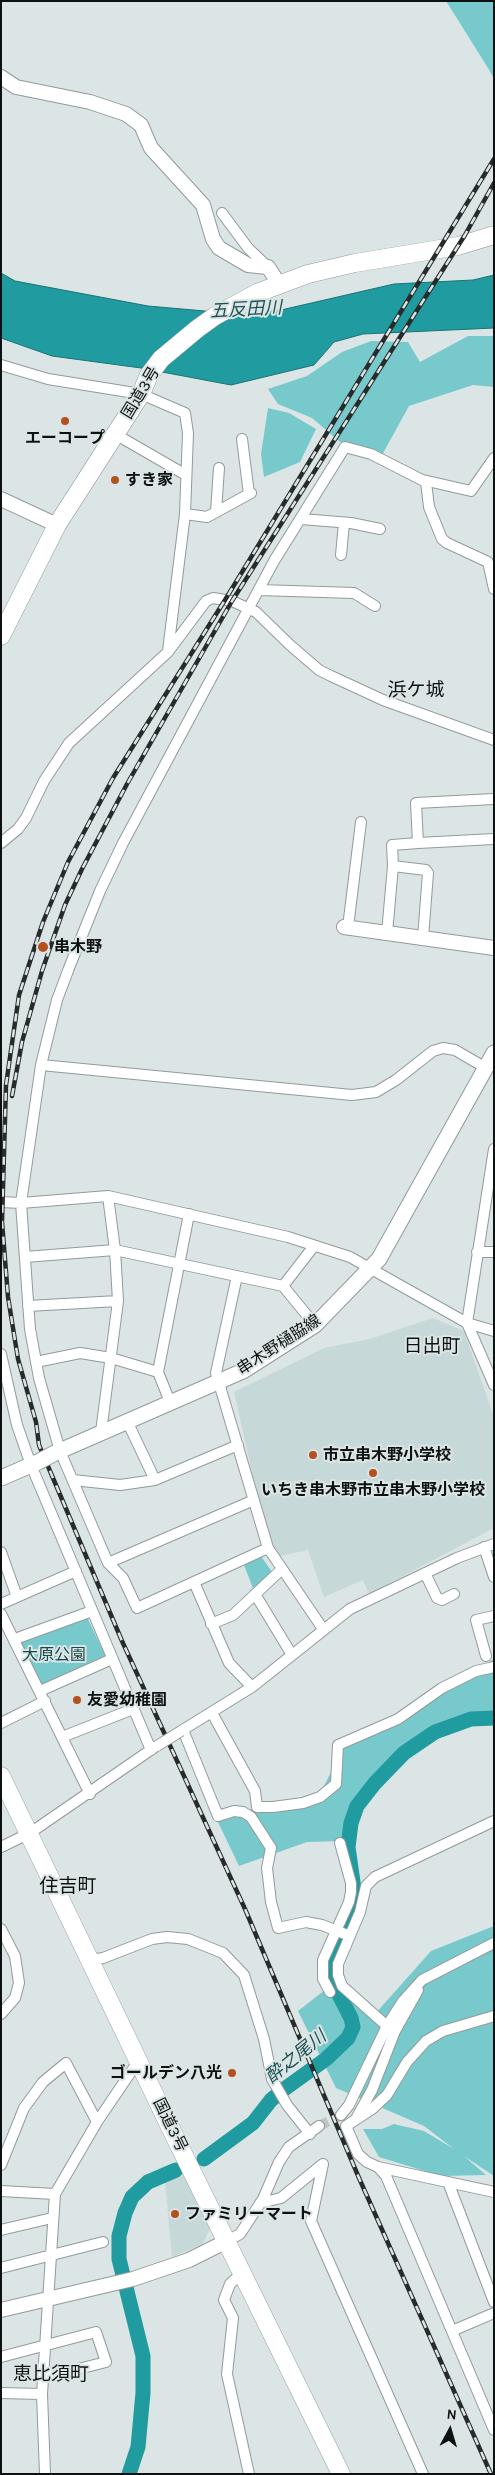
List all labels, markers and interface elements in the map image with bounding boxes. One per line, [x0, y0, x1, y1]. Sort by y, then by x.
water label: 五反田川 [209, 297, 283, 323]
street label: 国道3号 [118, 363, 164, 423]
marker: エーコープ [59, 415, 71, 427]
place label: エーコープ [25, 428, 105, 448]
place label: すき家 [125, 470, 173, 490]
marker: すき家 [109, 474, 121, 486]
district label: 浜ケ城 [388, 680, 444, 702]
place label: 串木野 [54, 937, 102, 957]
marker: 串木野 [36, 940, 50, 954]
street label: 串木野樋脇線 [234, 1311, 324, 1379]
district label: 日出町 [404, 1336, 460, 1358]
place label: 市立串木野小学校 [323, 1445, 451, 1465]
marker: 市立串木野小学校 [307, 1449, 319, 1461]
marker: いちき串木野市立串木野小学校 [367, 1467, 379, 1479]
place label: いちき串木野市立串木野小学校 [261, 1480, 485, 1500]
park label: 大原公園 [22, 1645, 86, 1665]
place label: 友愛幼稚園 [87, 1690, 167, 1710]
marker: 友愛幼稚園 [71, 1694, 83, 1706]
district label: 住吉町 [40, 1876, 96, 1898]
water label: 酔之尾川 [261, 2026, 331, 2088]
place label: ゴールデン八光 [110, 2063, 222, 2083]
marker: ゴールデン八光 [226, 2067, 238, 2079]
street label: 国道3号 [149, 2095, 191, 2155]
place label: ファミリーマート [185, 2204, 313, 2224]
marker: ファミリーマート [169, 2208, 181, 2220]
district label: 恵比須町 [13, 2364, 89, 2386]
north arrow [425, 2405, 475, 2455]
text: N [446, 2406, 457, 2424]

